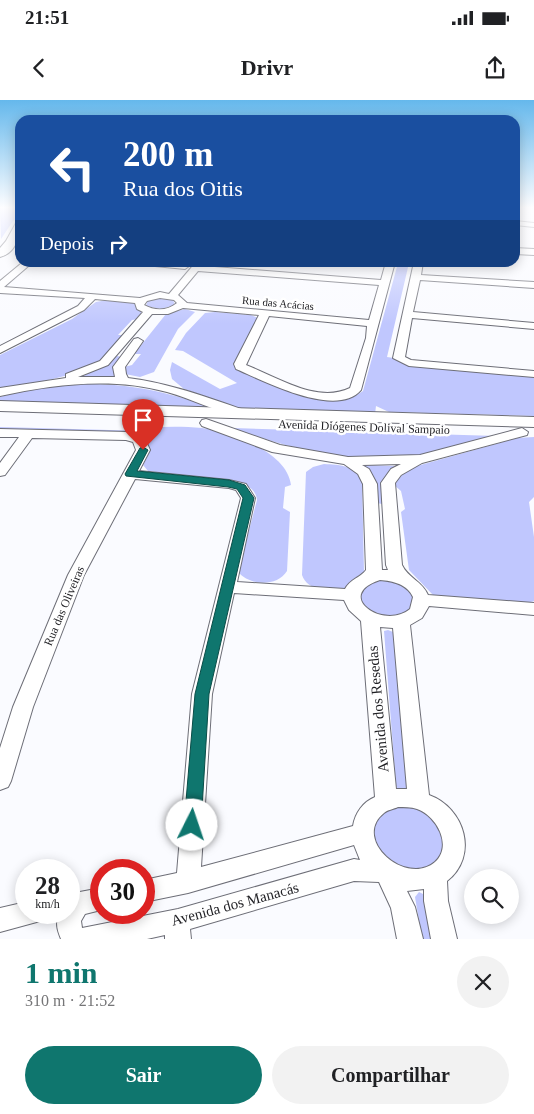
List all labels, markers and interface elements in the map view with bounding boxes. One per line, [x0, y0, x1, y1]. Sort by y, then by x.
text: 21:51 [25, 7, 69, 28]
icon: back [25, 54, 53, 82]
icon: share [481, 54, 509, 82]
text: Drivr [241, 55, 293, 80]
icon: left [40, 135, 105, 200]
text: 200 m [123, 135, 213, 174]
text: Rua dos Oitis [123, 176, 243, 201]
icon: right [104, 230, 132, 258]
text: Depois [40, 233, 94, 254]
street label: Rua das Acácias [242, 294, 314, 312]
pin [122, 399, 164, 450]
icon: arrive [129, 406, 157, 434]
street label: Avenida Diógenes Dolival Sampaio [278, 417, 450, 437]
street label: Rua das Oliveiras [41, 564, 87, 648]
street label: Avenida dos Resedas [364, 645, 392, 773]
position arrow [165, 798, 217, 850]
speed limit sign: 30 [90, 859, 155, 924]
map controls [464, 869, 519, 924]
button: search [464, 869, 519, 924]
text: 28 [35, 872, 60, 899]
street label: Avenida dos Manacás [169, 879, 301, 929]
text: km/h [35, 897, 60, 911]
text: 1 min [25, 956, 98, 989]
button: close [457, 956, 509, 1008]
text: 310 m · 21:52 [25, 992, 115, 1009]
button: Sair [25, 1046, 262, 1104]
button: Compartilhar [272, 1046, 509, 1104]

